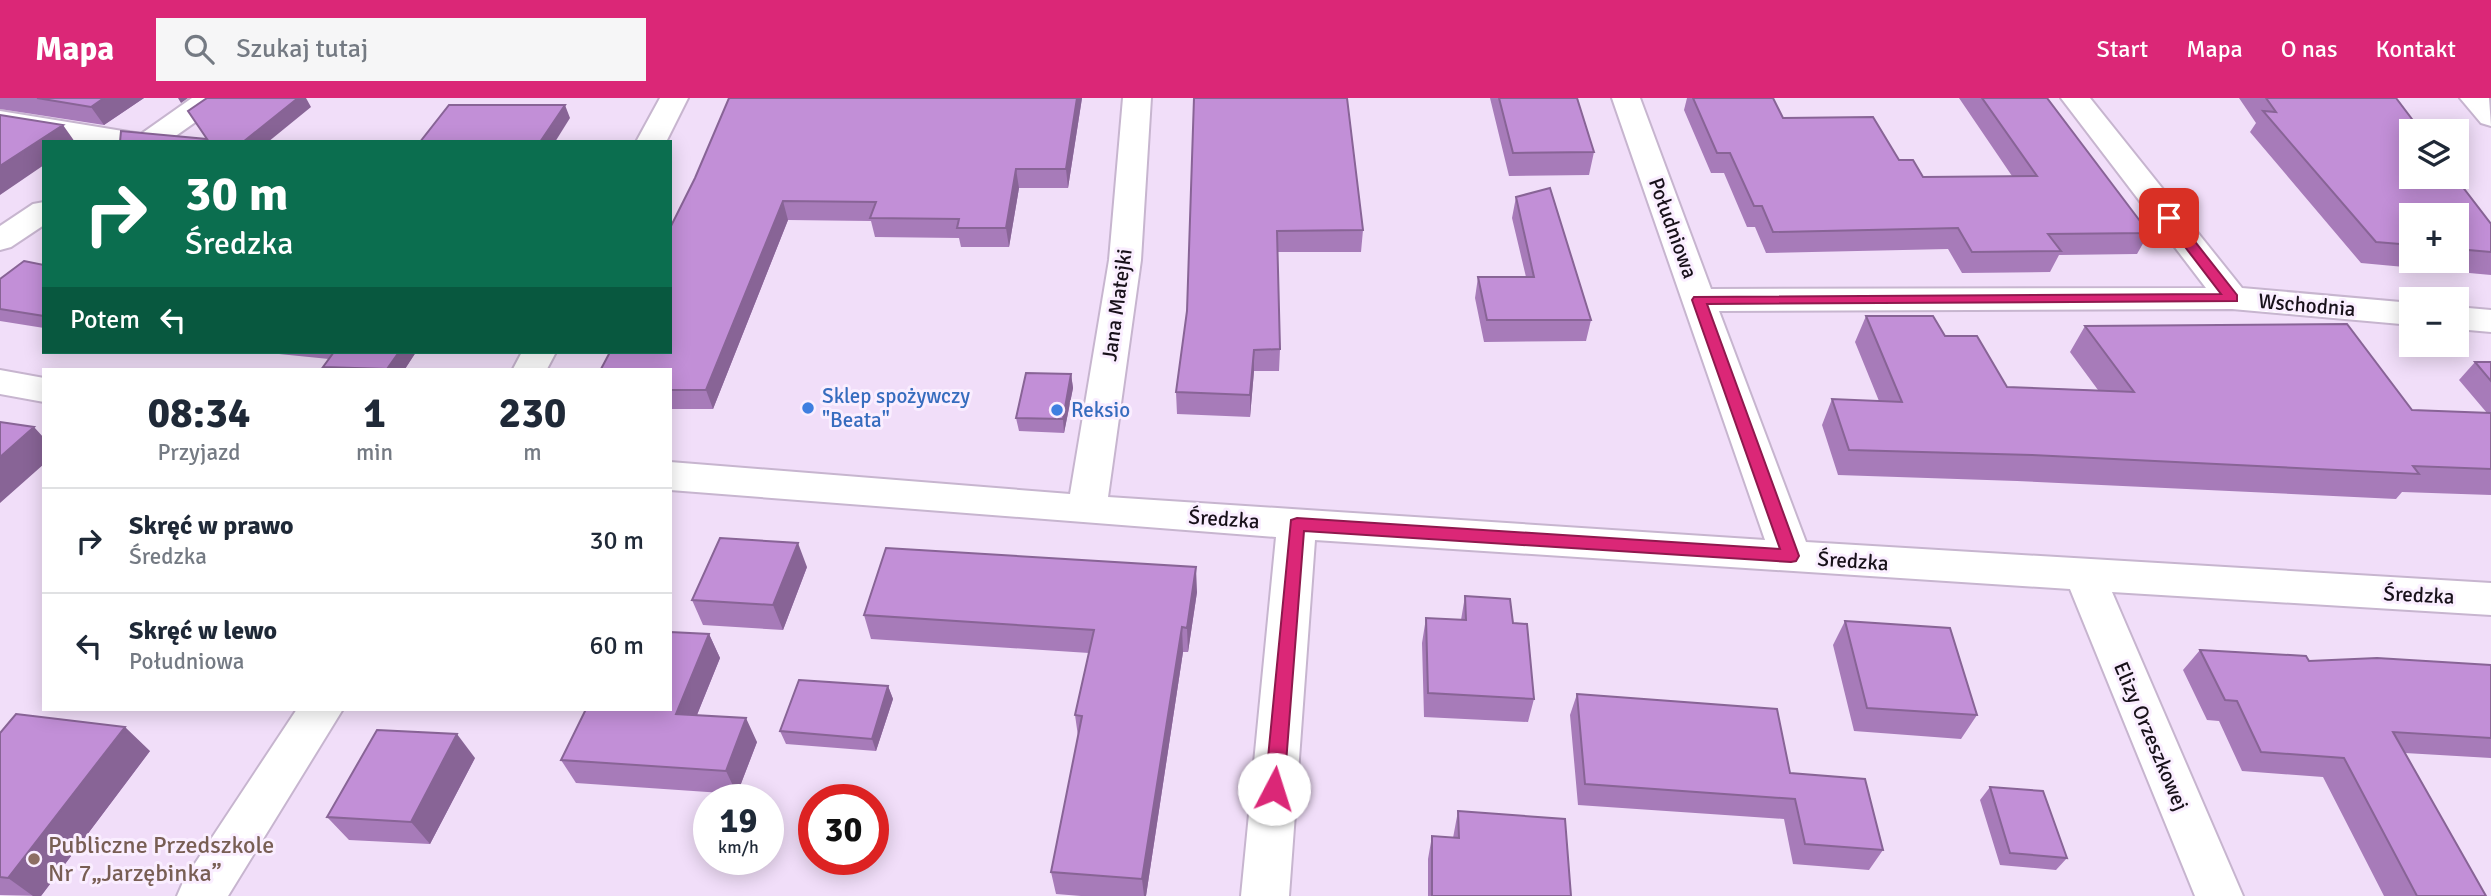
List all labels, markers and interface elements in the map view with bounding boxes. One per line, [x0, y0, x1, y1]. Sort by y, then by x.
search box [156, 18, 646, 81]
text: Mapa [35, 29, 114, 70]
icon: search [180, 30, 218, 68]
text: Szukaj tutaj [236, 33, 368, 65]
text: Start [2097, 34, 2148, 64]
text: Mapa [2186, 34, 2243, 64]
text: O nas [2281, 34, 2338, 64]
text: Kontakt [2376, 34, 2456, 64]
map controls [2399, 119, 2469, 357]
button: layers [2399, 119, 2469, 189]
text: 30 m [185, 164, 288, 224]
icon: right [70, 168, 161, 259]
street label: Południowa [1643, 174, 1703, 282]
pin [2139, 188, 2199, 248]
icon: arrive [2150, 199, 2188, 237]
button: + [2399, 203, 2469, 273]
text: Średzka [185, 224, 293, 263]
street label: Jana Matejki [1096, 247, 1138, 363]
button: − [2399, 287, 2469, 357]
street label: Wschodnia [2257, 288, 2357, 322]
icon: left [154, 301, 192, 339]
text: Potem [70, 304, 140, 336]
place label: Sklep spożywczy "Beata" [822, 383, 970, 433]
text: 08:34 [147, 388, 251, 439]
text: 1 [363, 388, 386, 439]
text: 230 [498, 388, 567, 439]
place label: Reksio [1071, 397, 1130, 423]
marker: Sklep spożywczy "Beata" [800, 400, 816, 416]
marker: Reksio [1049, 402, 1065, 418]
text: Przyjazd [157, 438, 240, 467]
text: min [356, 438, 393, 467]
text: m [523, 438, 542, 467]
street label: Średzka [1188, 504, 1260, 534]
text: Skręć w prawo [129, 510, 294, 542]
icon: right [70, 522, 108, 560]
text: 30 m [589, 525, 644, 557]
text: Średzka [129, 542, 207, 571]
street label: Średzka [1817, 546, 1889, 576]
street label: Średzka [2383, 580, 2455, 610]
text: Skręć w lewo [129, 615, 277, 647]
icon: left [70, 627, 108, 665]
text: 60 m [589, 630, 644, 662]
text: Południowa [129, 647, 244, 676]
street label: Elizy Orzeszkowej [2108, 658, 2194, 814]
position arrow [1237, 752, 1311, 826]
speed limit sign: 30 [798, 784, 889, 875]
text: 19 [720, 799, 757, 842]
place label: Publiczne Przedszkole Nr 7„Jarzębinka” [48, 830, 274, 888]
text: km/h [718, 836, 759, 858]
marker: Publiczne Przedszkole Nr 7„Jarzębinka” [26, 851, 42, 867]

